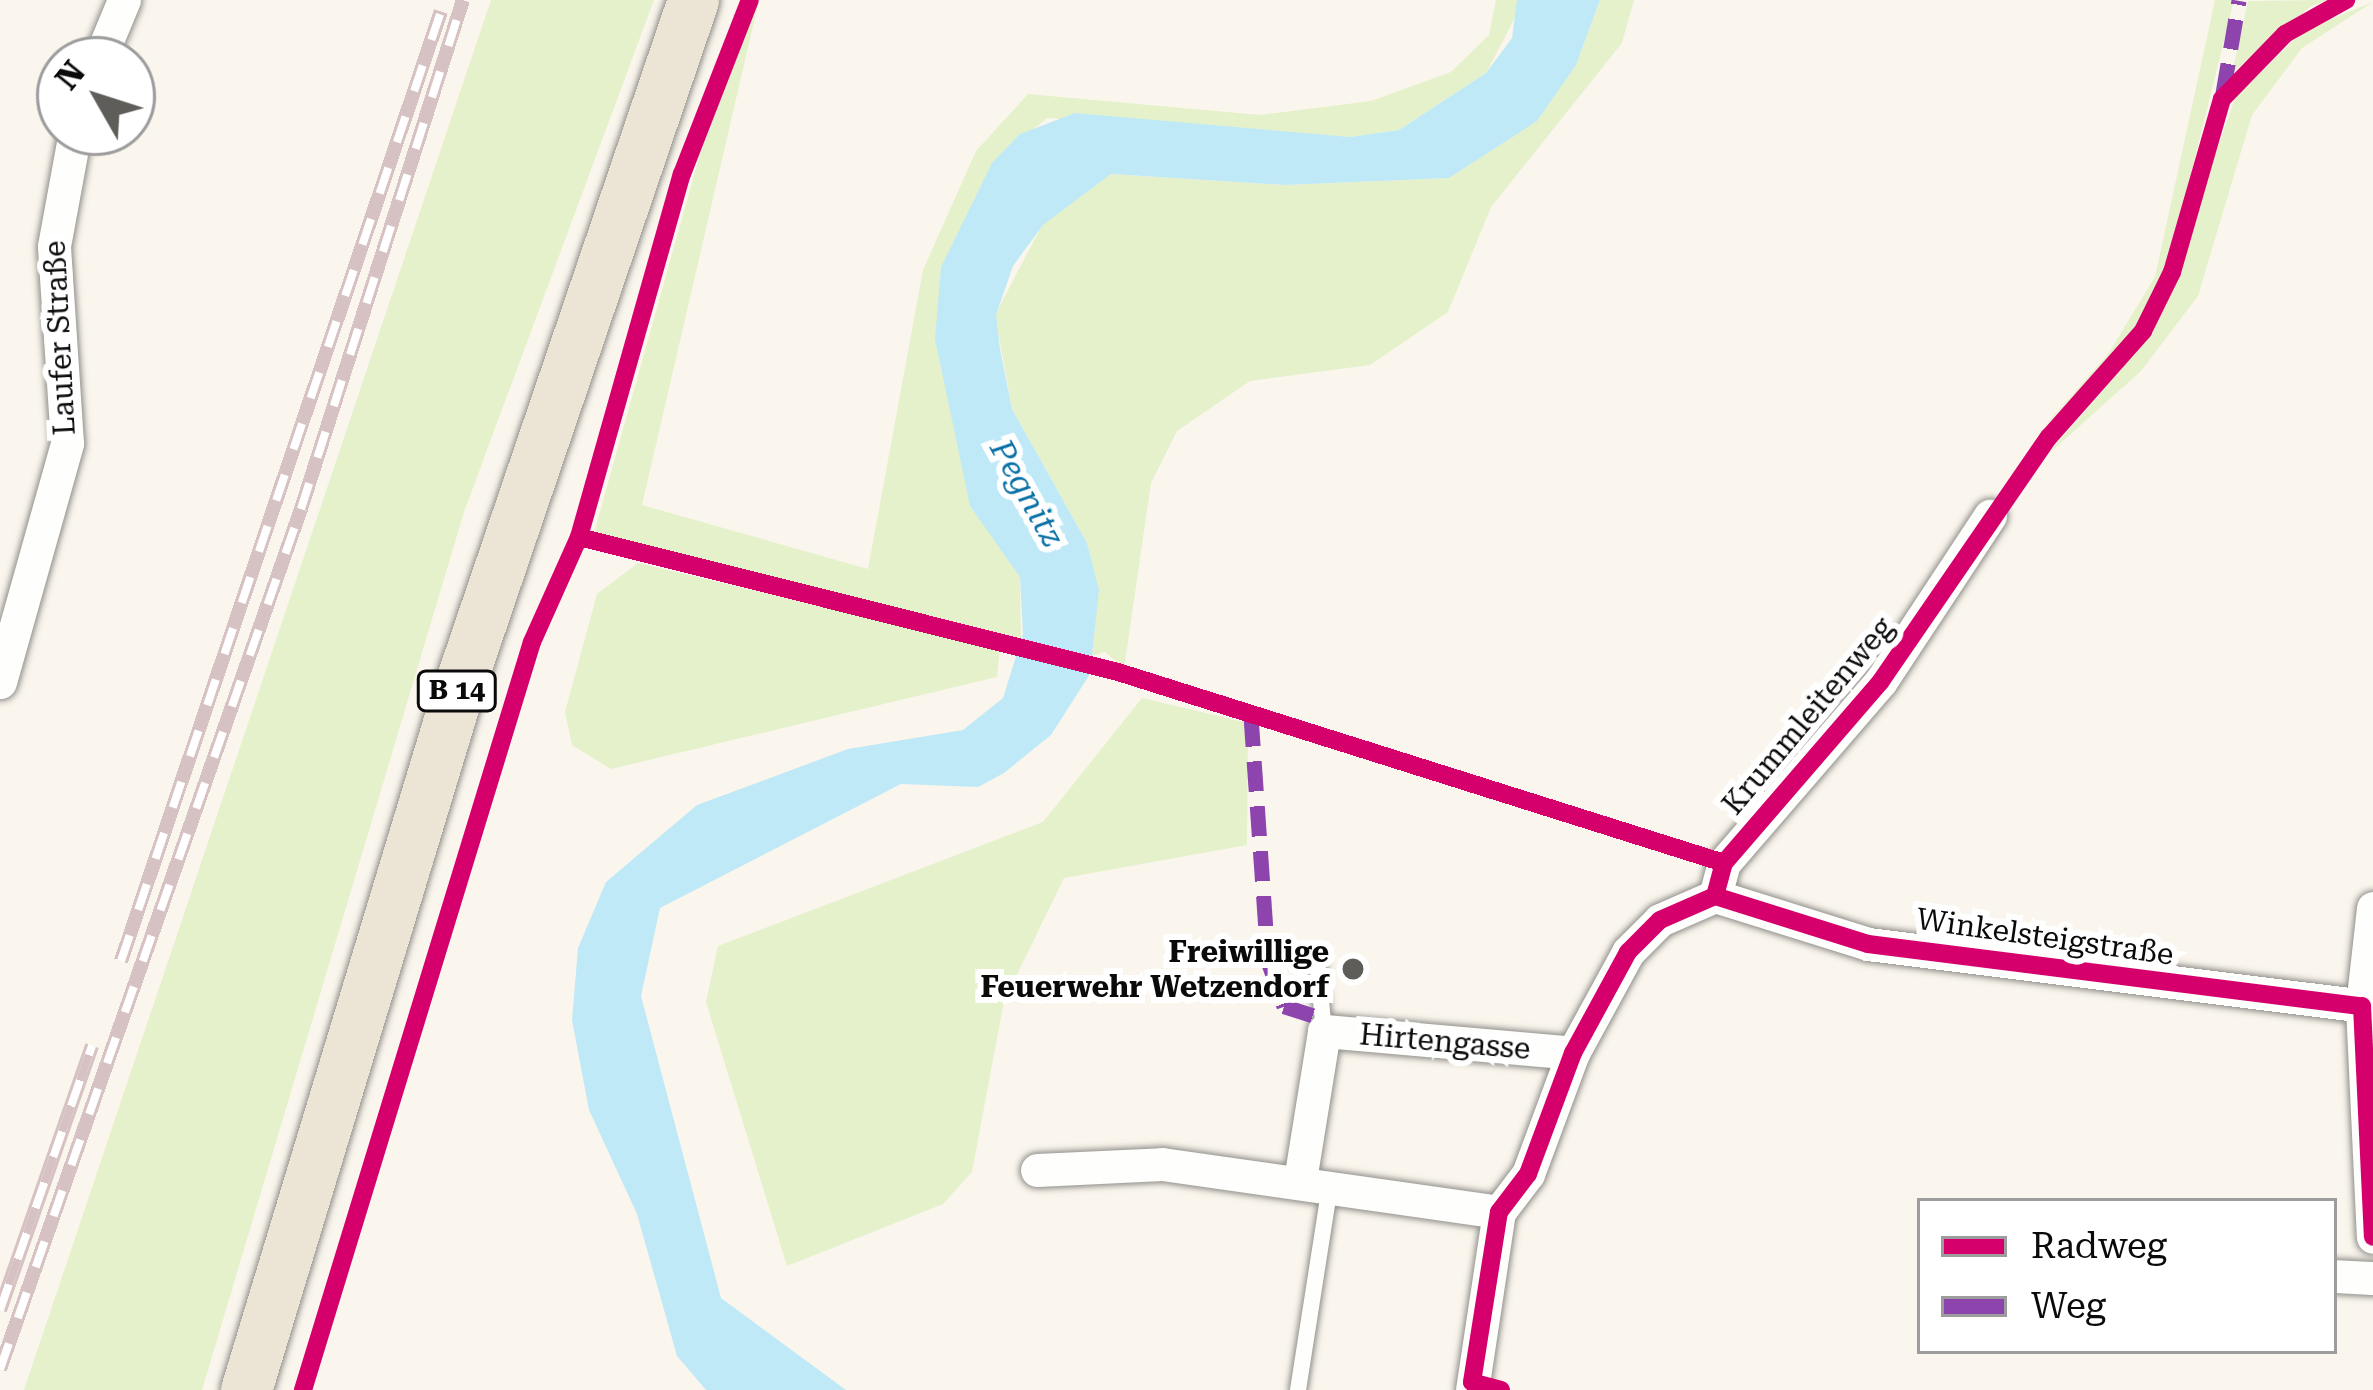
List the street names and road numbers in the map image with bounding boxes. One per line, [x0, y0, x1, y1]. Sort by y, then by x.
street label: Laufer Straße [37, 240, 83, 436]
street label: Krummleitenweg [1715, 610, 1901, 822]
road number: B 14 [415, 670, 499, 712]
street label: Winkelsteigstraße [1914, 901, 2176, 973]
street label: Hirtengasse [1358, 1017, 1532, 1067]

